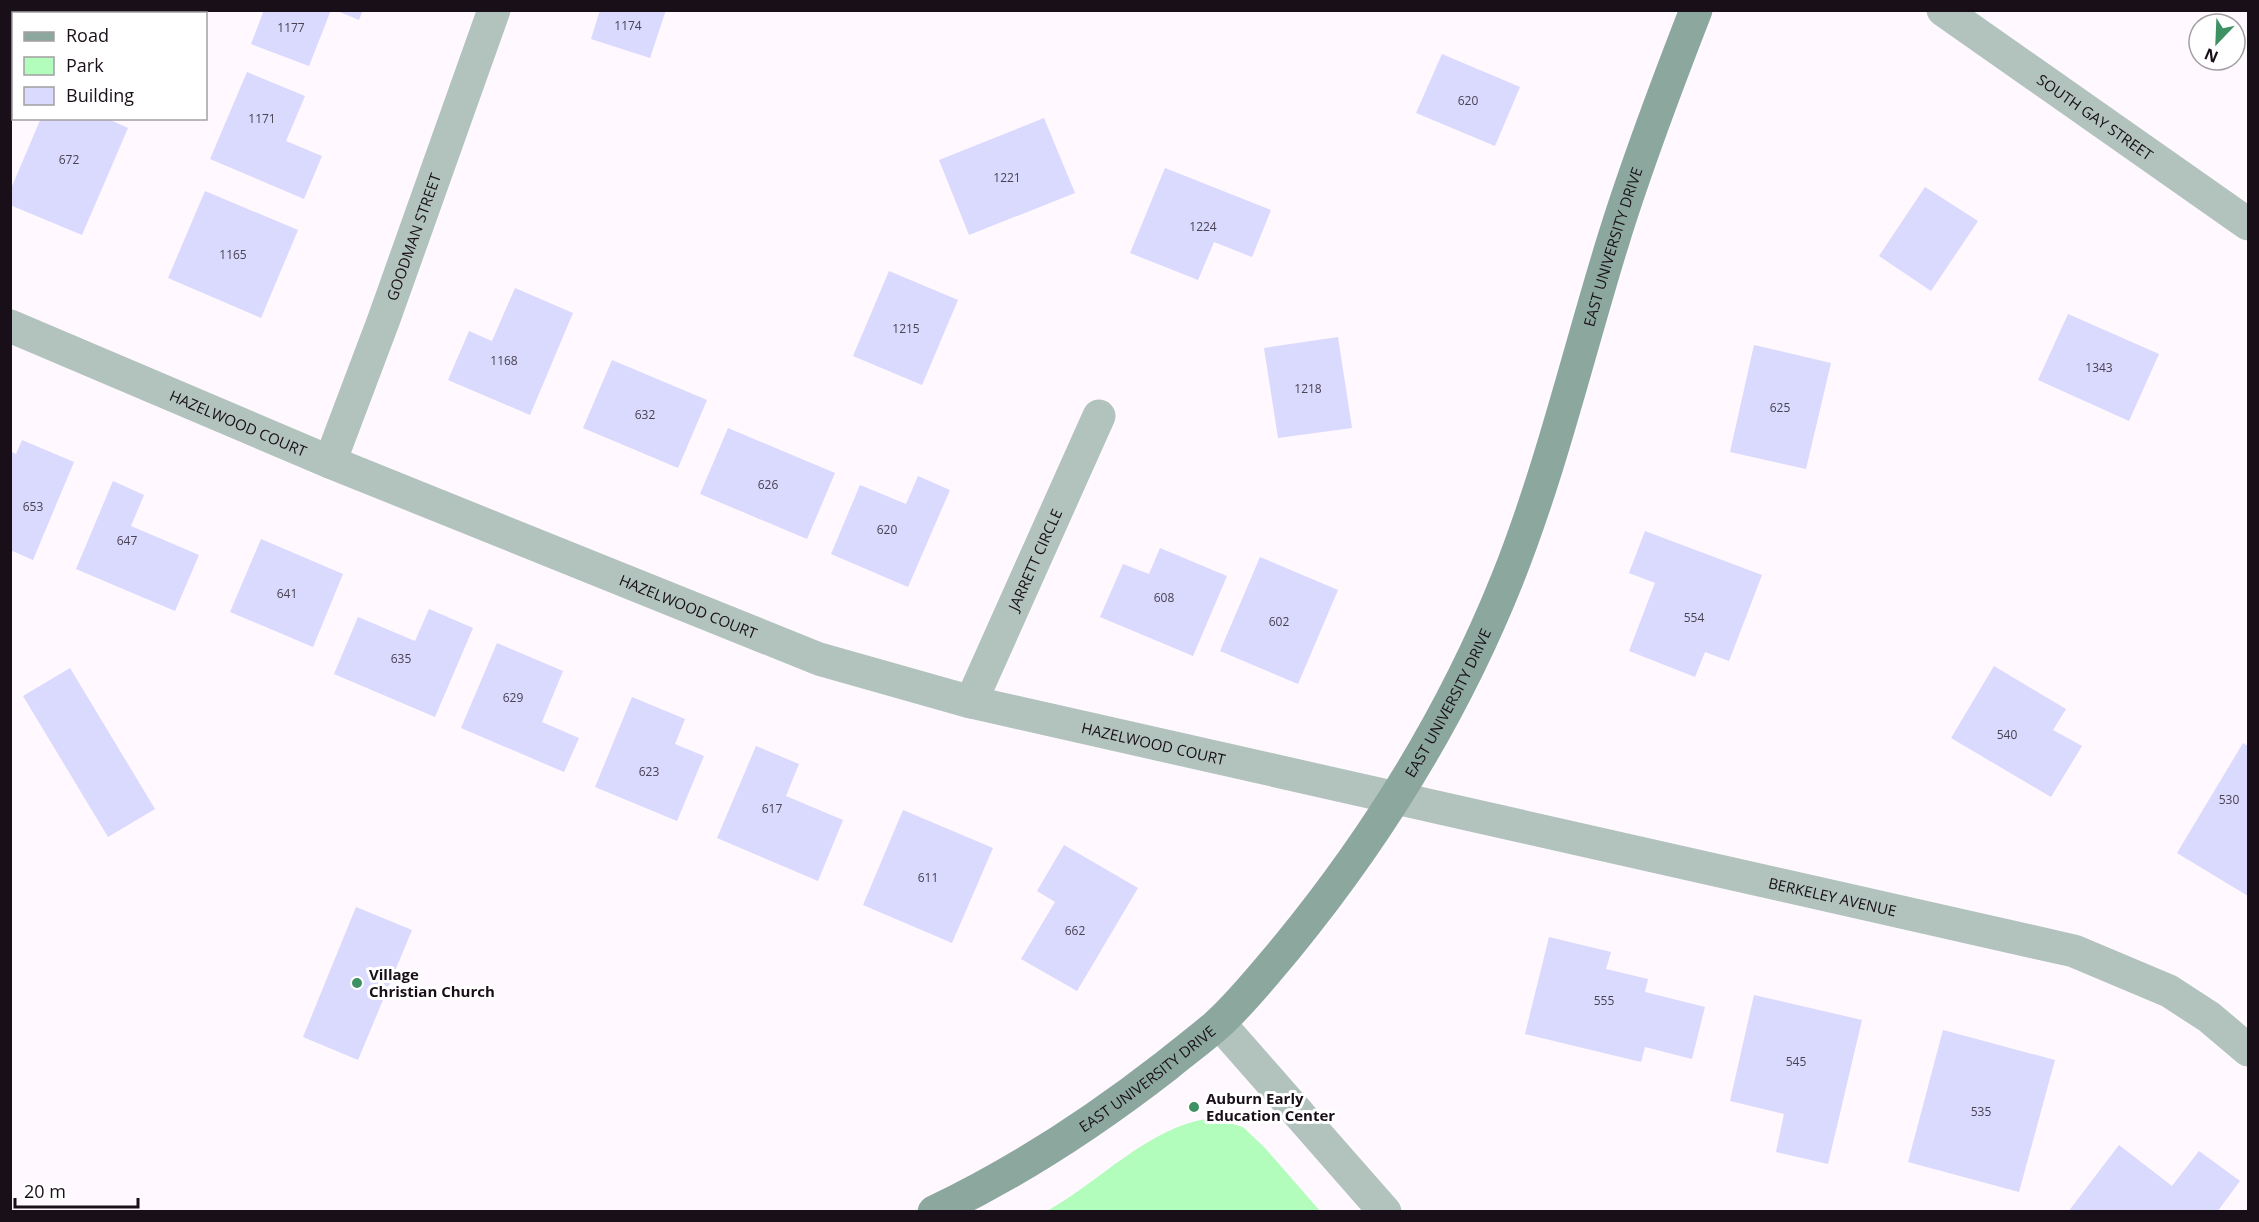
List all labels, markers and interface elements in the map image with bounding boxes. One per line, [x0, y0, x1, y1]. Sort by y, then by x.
legend [12, 12, 207, 120]
north arrow [2187, 12, 2247, 72]
house number: 1174 [614, 17, 642, 34]
house number: 1177 [277, 19, 305, 36]
text: Road [66, 23, 109, 47]
text: N [2201, 43, 2221, 68]
text: Park [66, 53, 104, 77]
street label: SOUTH GAY STREET [2033, 69, 2158, 165]
text: Building [66, 83, 134, 107]
house number: 620 [1458, 92, 1478, 109]
house number: 1171 [248, 110, 276, 127]
house number: 672 [59, 151, 79, 168]
street label: EAST UNIVERSITY DRIVE [1578, 164, 1647, 329]
house number: 1221 [993, 169, 1021, 186]
street label: GOODMAN STREET [381, 170, 445, 303]
house number: 1224 [1189, 218, 1217, 235]
house number: 1165 [219, 246, 247, 263]
house number: 1215 [892, 320, 920, 337]
house number: 1168 [490, 352, 518, 369]
house number: 1343 [2085, 359, 2113, 376]
house number: 1218 [1294, 380, 1322, 397]
street label: HAZELWOOD COURT [167, 385, 310, 461]
house number: 625 [1770, 399, 1790, 416]
house number: 632 [635, 406, 655, 423]
house number: 626 [758, 476, 778, 493]
house number: 653 [23, 498, 43, 515]
street label: JARRETT CIRCLE [1002, 506, 1066, 615]
house number: 620 [877, 521, 897, 538]
house number: 647 [117, 532, 137, 549]
street label: HAZELWOOD COURT [616, 570, 761, 643]
house number: 641 [277, 585, 297, 602]
house number: 608 [1154, 589, 1174, 606]
house number: 554 [1684, 609, 1704, 626]
house number: 602 [1269, 613, 1289, 630]
street label: EAST UNIVERSITY DRIVE [1400, 625, 1495, 781]
house number: 635 [391, 650, 411, 667]
house number: 629 [503, 689, 523, 706]
street label: HAZELWOOD COURT [1080, 717, 1228, 769]
house number: 540 [1997, 726, 2017, 743]
house number: 623 [639, 763, 659, 780]
house number: 530 [2219, 791, 2239, 808]
house number: 617 [762, 800, 782, 817]
house number: 611 [918, 869, 938, 886]
street label: BERKELEY AVENUE [1767, 872, 1898, 921]
house number: 662 [1065, 922, 1085, 939]
place label: Village Christian Church [369, 964, 495, 1001]
marker: Village Christian Church [350, 976, 364, 990]
house number: 555 [1594, 992, 1614, 1009]
street label: EAST UNIVERSITY DRIVE [1075, 1021, 1219, 1136]
house number: 545 [1786, 1053, 1806, 1070]
place label: Auburn Early Education Center [1206, 1088, 1335, 1125]
marker: Auburn Early Education Center [1187, 1100, 1201, 1114]
house number: 535 [1971, 1103, 1991, 1120]
scale bar [15, 1171, 138, 1209]
text: 20 m [24, 1179, 66, 1203]

